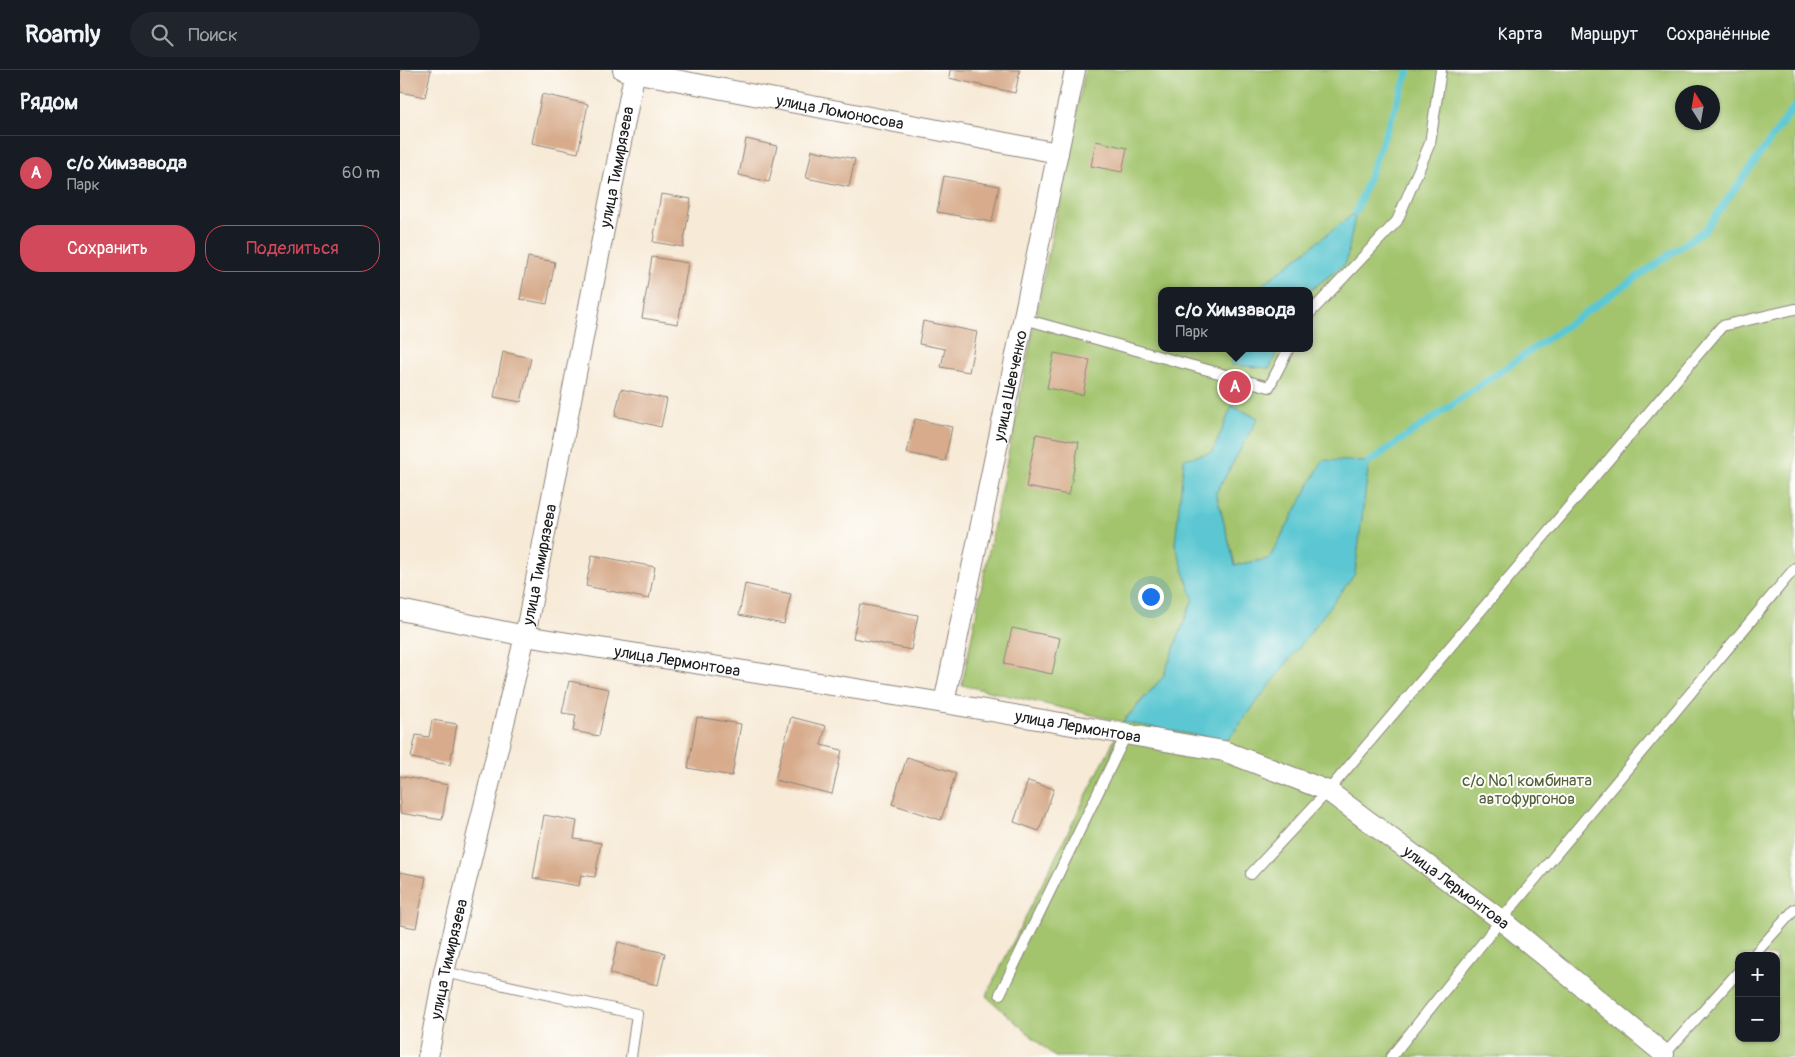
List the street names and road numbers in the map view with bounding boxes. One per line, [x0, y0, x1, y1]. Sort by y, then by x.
street label: улица Ломоносова [774, 90, 905, 134]
street label: улица Тимирязева [595, 105, 639, 230]
street label: улица Шевченко [989, 328, 1032, 444]
street label: улица Тимирязева [518, 502, 561, 628]
street label: улица Лермонтова [612, 641, 742, 681]
street label: улица Лермонтова [1012, 706, 1142, 748]
street label: улица Лермонтова [1398, 841, 1513, 934]
street label: улица Тимирязева [426, 897, 472, 1022]

